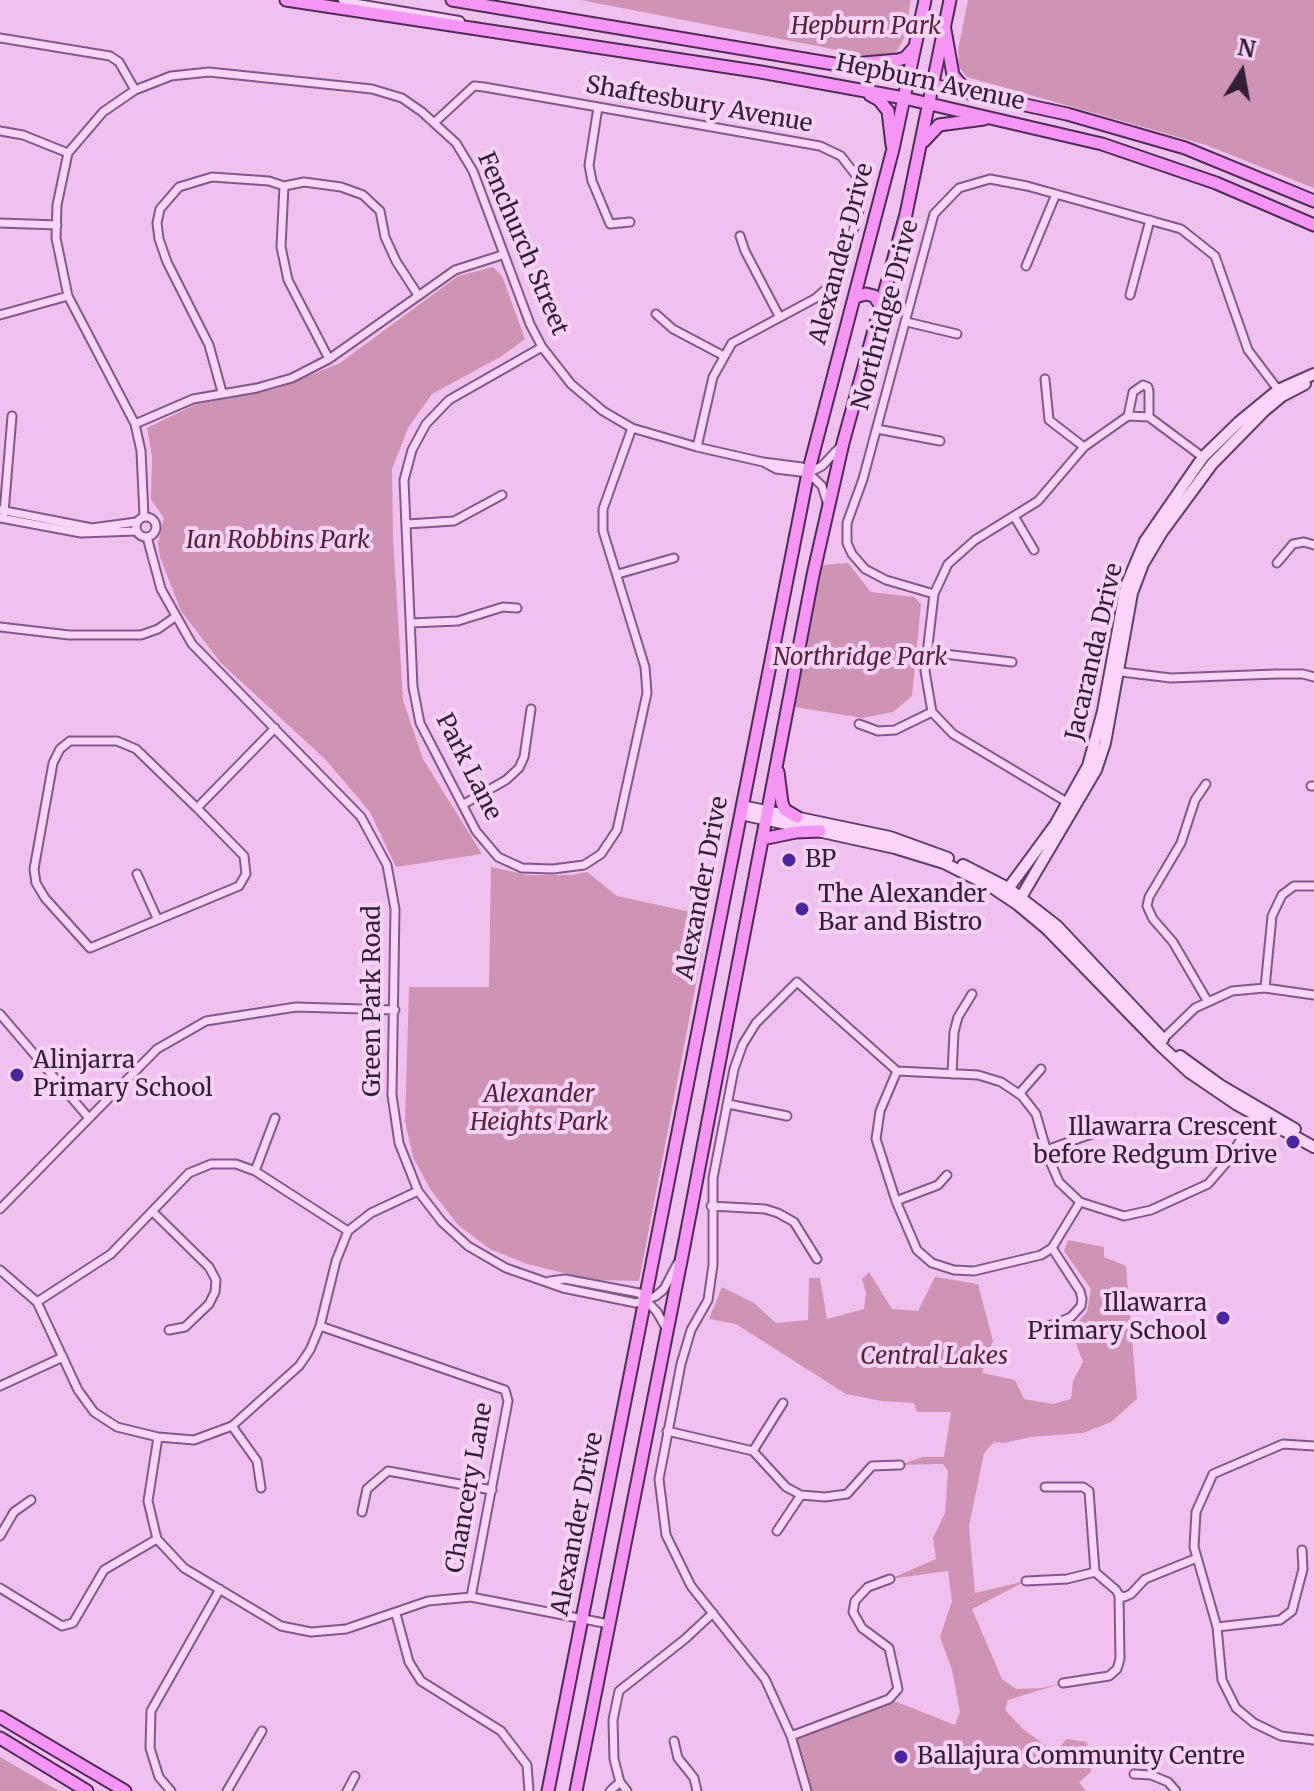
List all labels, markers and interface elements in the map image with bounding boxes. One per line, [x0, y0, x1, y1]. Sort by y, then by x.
park label: Hepburn Park [791, 13, 941, 41]
north arrow [1202, 32, 1282, 112]
text: N [1235, 33, 1258, 64]
street label: Hepburn Avenue [833, 49, 1027, 117]
street label: Shaftesbury Avenue [583, 71, 815, 139]
street label: Fenchurch Street [470, 148, 574, 340]
street label: Alexander Drive [804, 160, 880, 348]
street label: Northridge Drive [847, 217, 925, 413]
park label: Ian Robbins Park [186, 527, 370, 555]
street label: Jacaranda Drive [1061, 561, 1129, 743]
park label: Northridge Park [773, 644, 947, 672]
street label: Park Lane [429, 709, 507, 825]
street label: Alexander Drive [671, 794, 735, 982]
place label: BP [805, 846, 836, 874]
marker: BP [780, 851, 798, 869]
place label: The Alexander Bar and Bistro [818, 881, 987, 937]
marker: The Alexander Bar and Bistro [793, 900, 811, 918]
street label: Green Park Road [359, 905, 387, 1097]
place label: Alinjarra Primary School [33, 1047, 213, 1103]
marker: Alinjarra Primary School [8, 1066, 26, 1084]
park label: Alexander Heights Park [470, 1081, 608, 1137]
place label: Illawarra Crescent before Redgum Drive [1033, 1114, 1277, 1170]
marker: Illawarra Crescent before Redgum Drive [1284, 1133, 1302, 1151]
place label: Illawarra Primary School [1027, 1290, 1207, 1346]
marker: Illawarra Primary School [1214, 1309, 1232, 1327]
park label: Central Lakes [860, 1343, 1008, 1371]
street label: Chancery Lane [441, 1401, 499, 1575]
street label: Alexander Drive [546, 1430, 610, 1618]
place label: Ballajura Community Centre [917, 1743, 1245, 1771]
marker: Ballajura Community Centre [892, 1748, 910, 1766]

